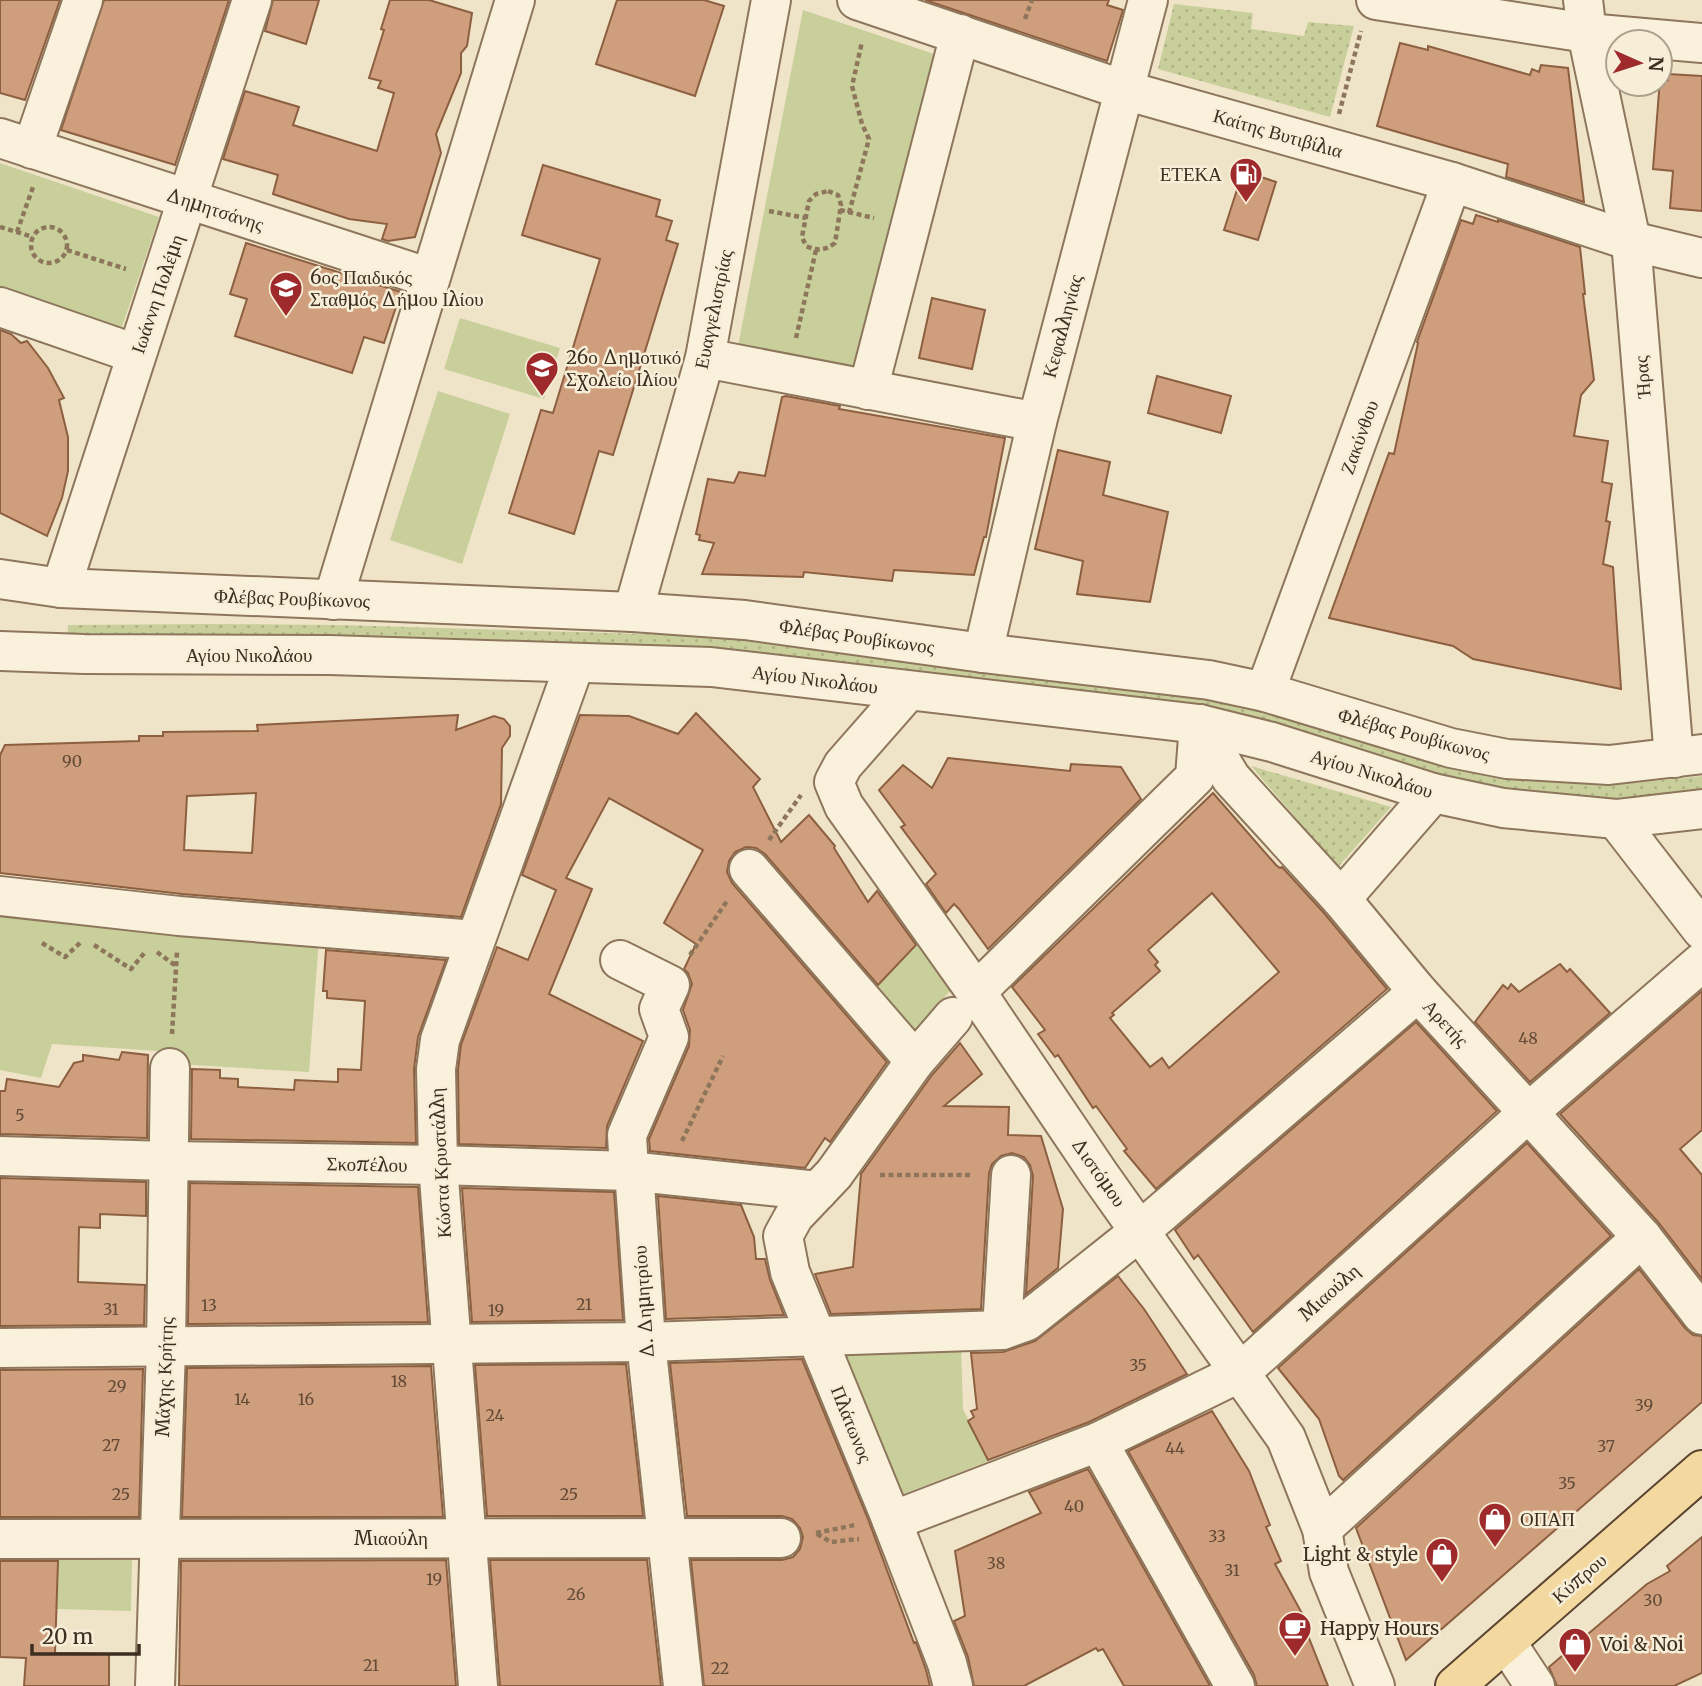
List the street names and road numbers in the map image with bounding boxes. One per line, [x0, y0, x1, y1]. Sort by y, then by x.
street label: Καίτης Βυτιβίλια [1211, 103, 1345, 163]
street label: Δημητσάνης [163, 182, 268, 236]
street label: Ιωάννη Πολέμη [125, 231, 189, 357]
street label: Ευαγγελιστρίας [689, 247, 737, 371]
street label: Κεφαλληνίας [1037, 271, 1087, 380]
street label: Ήρας [1628, 354, 1656, 400]
street label: Ζακύνθου [1335, 397, 1383, 477]
street label: Φλέβας Ρουβίκωνος [213, 583, 371, 613]
street label: Φλέβας Ρουβίκωνος [778, 613, 937, 659]
street label: Αγίου Νικολάου [186, 643, 312, 667]
street label: Αγίου Νικολάου [751, 659, 879, 699]
street label: Φλέβας Ρουβίκωνος [1335, 702, 1493, 766]
street label: Αγίου Νικολάου [1308, 743, 1436, 803]
street label: Αρετής [1418, 994, 1474, 1052]
street label: Κώστα Κρυστάλλη [424, 1087, 456, 1239]
street label: Διστόμου [1066, 1133, 1132, 1211]
street label: Σκοπέλου [326, 1151, 408, 1177]
street label: Δ. Δημητρίου [627, 1244, 659, 1360]
street label: Μιαούλη [1294, 1258, 1364, 1326]
street label: Μάχης Κρήτης [150, 1316, 178, 1438]
street label: Πλάτωνος [826, 1382, 878, 1466]
street label: Μιαούλη [354, 1526, 428, 1550]
street label: Κύπρου [1547, 1548, 1611, 1608]

